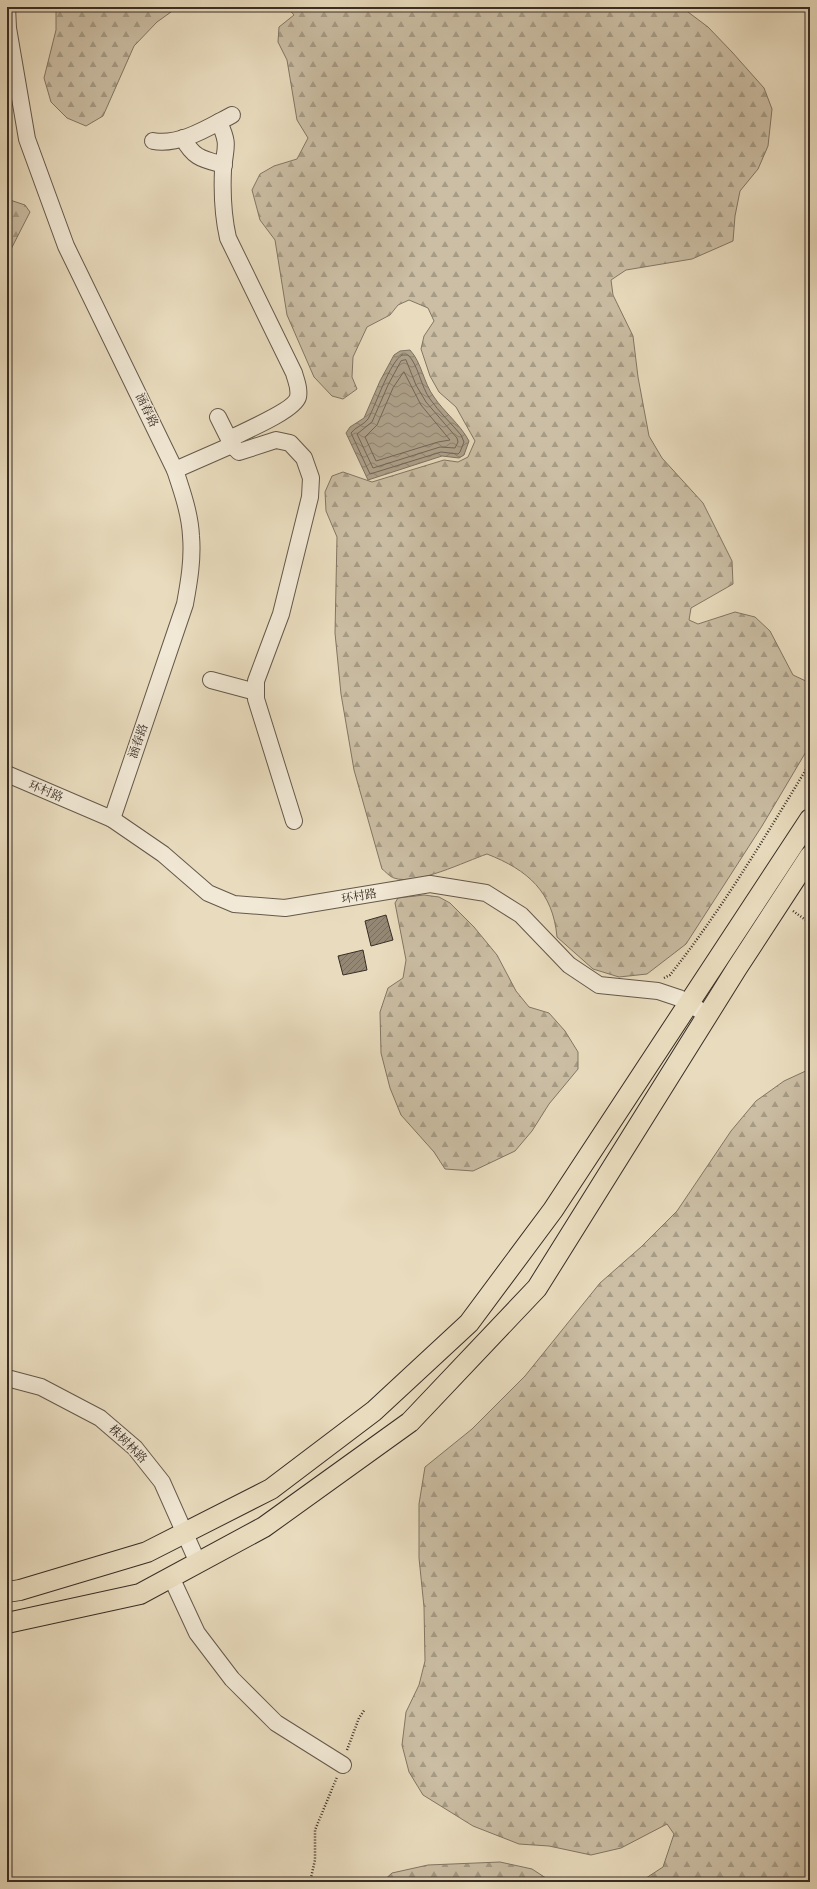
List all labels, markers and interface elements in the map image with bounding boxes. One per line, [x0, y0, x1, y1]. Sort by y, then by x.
street label: 涵春路 [132, 390, 162, 430]
street label: 涵春路 [125, 721, 151, 761]
street label: 环村路 [26, 777, 66, 805]
street label: 环村路 [340, 885, 378, 907]
street label: 株树林路 [105, 1421, 151, 1467]

